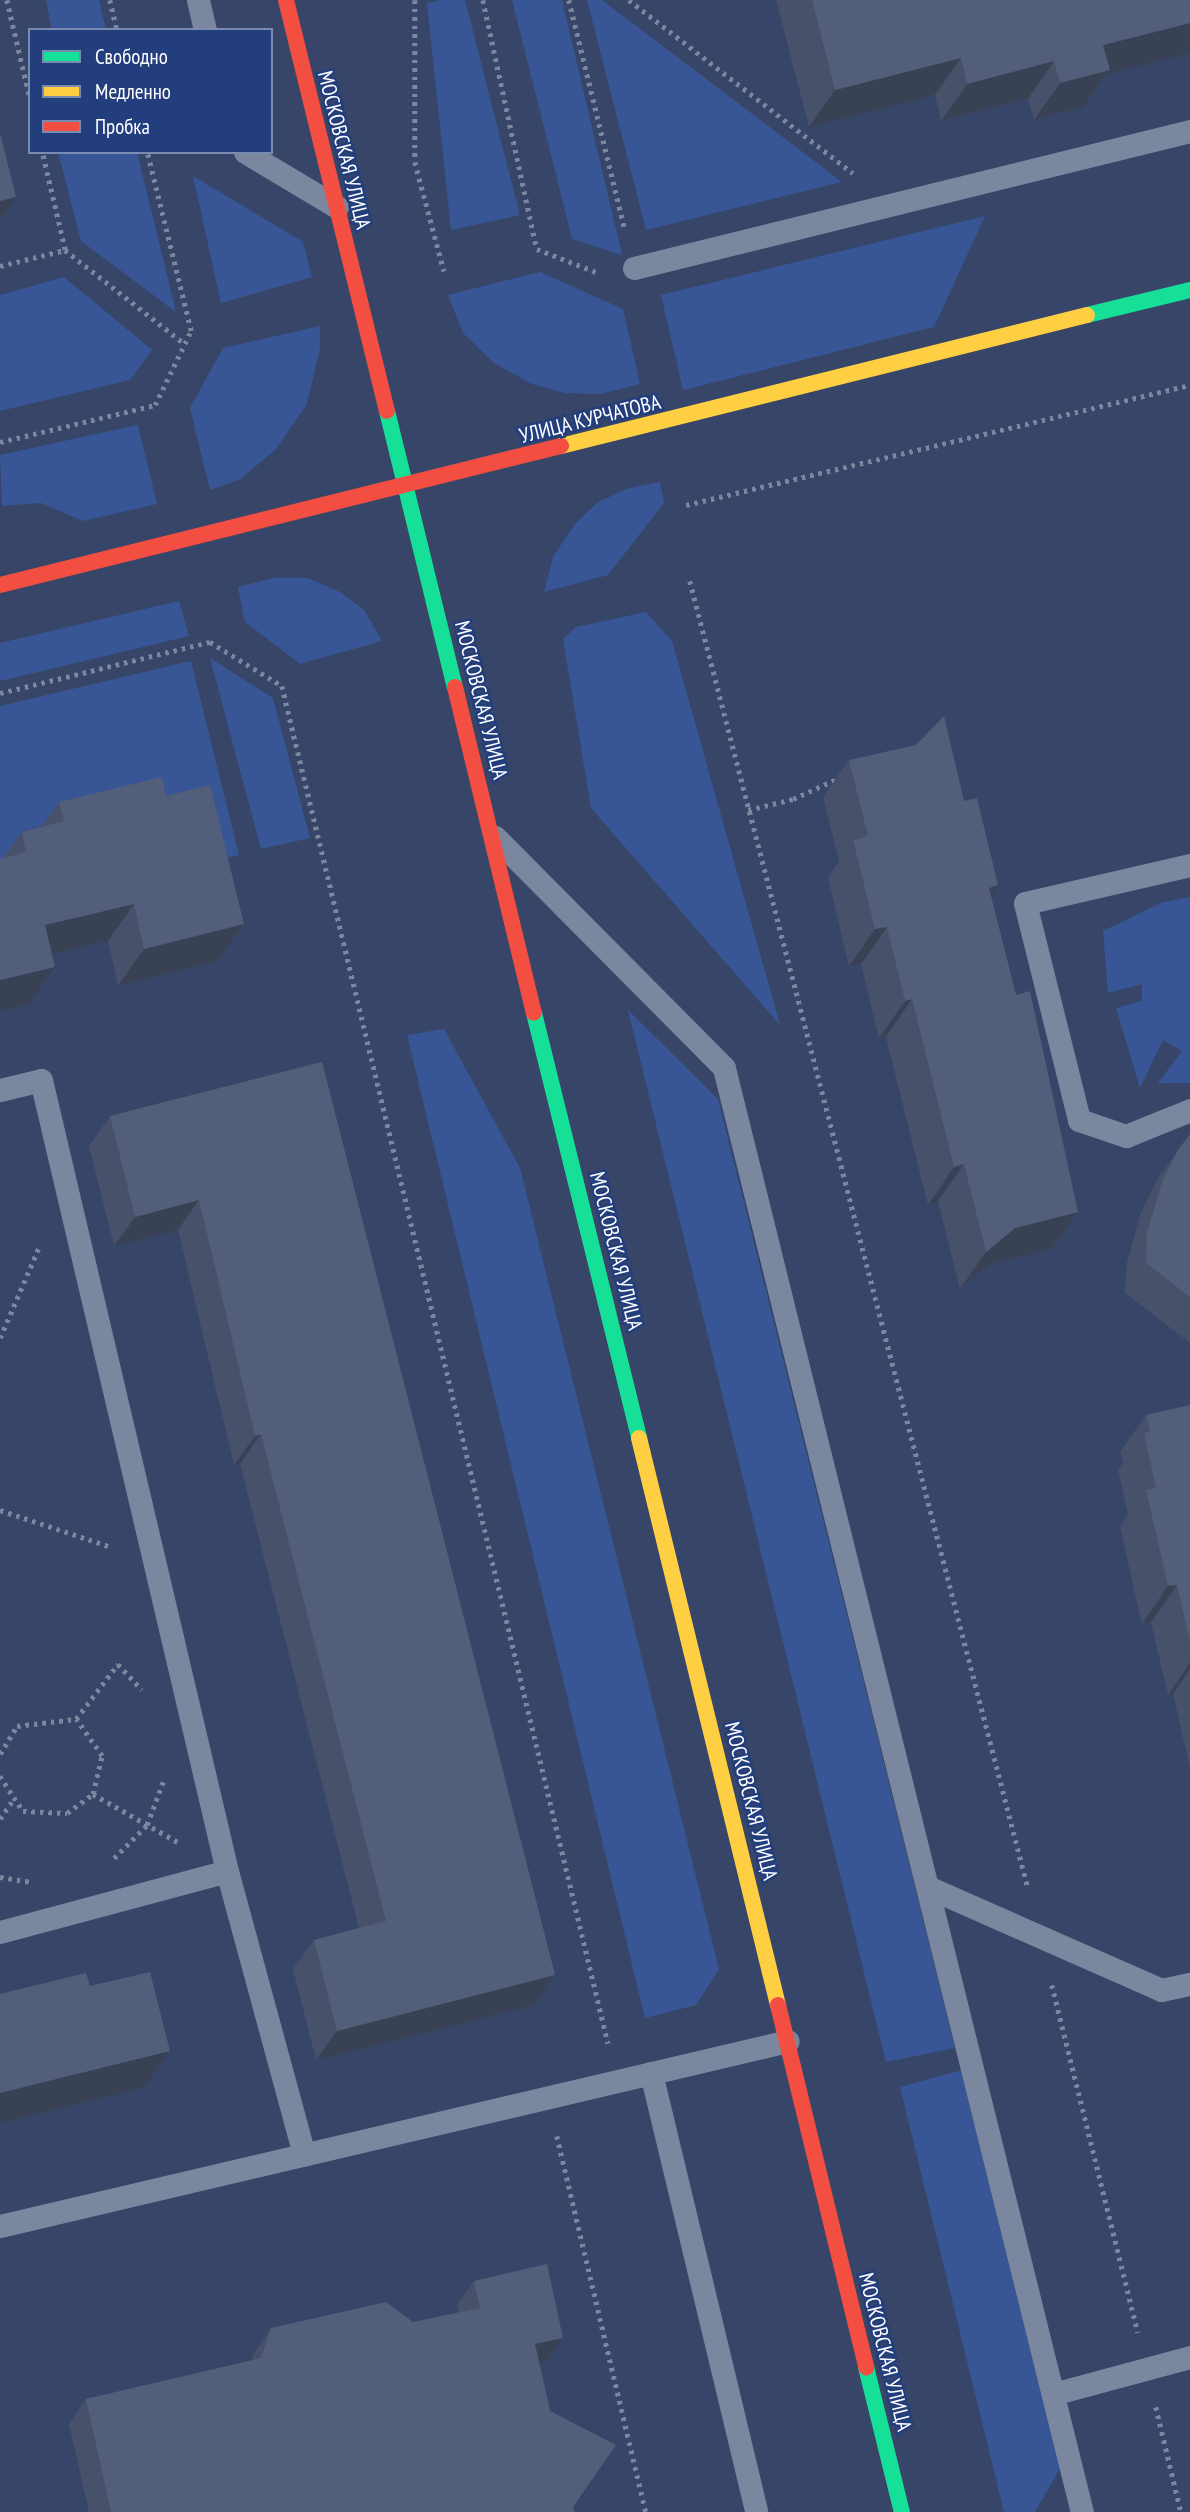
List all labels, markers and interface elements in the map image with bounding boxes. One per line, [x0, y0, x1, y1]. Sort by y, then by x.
legend [28, 28, 273, 154]
text: Свободно [95, 43, 168, 70]
street label: МОСКОВСКАЯ УЛИЦА [312, 68, 376, 232]
text: Медленно [95, 78, 171, 105]
text: Пробка [95, 113, 150, 140]
street label: УЛИЦА КУРЧАТОВА [517, 389, 663, 449]
street label: МОСКОВСКАЯ УЛИЦА [449, 618, 513, 782]
street label: МОСКОВСКАЯ УЛИЦА [584, 1169, 648, 1333]
street label: МОСКОВСКАЯ УЛИЦА [719, 1719, 783, 1883]
street label: МОСКОВСКАЯ УЛИЦА [853, 2270, 917, 2434]

